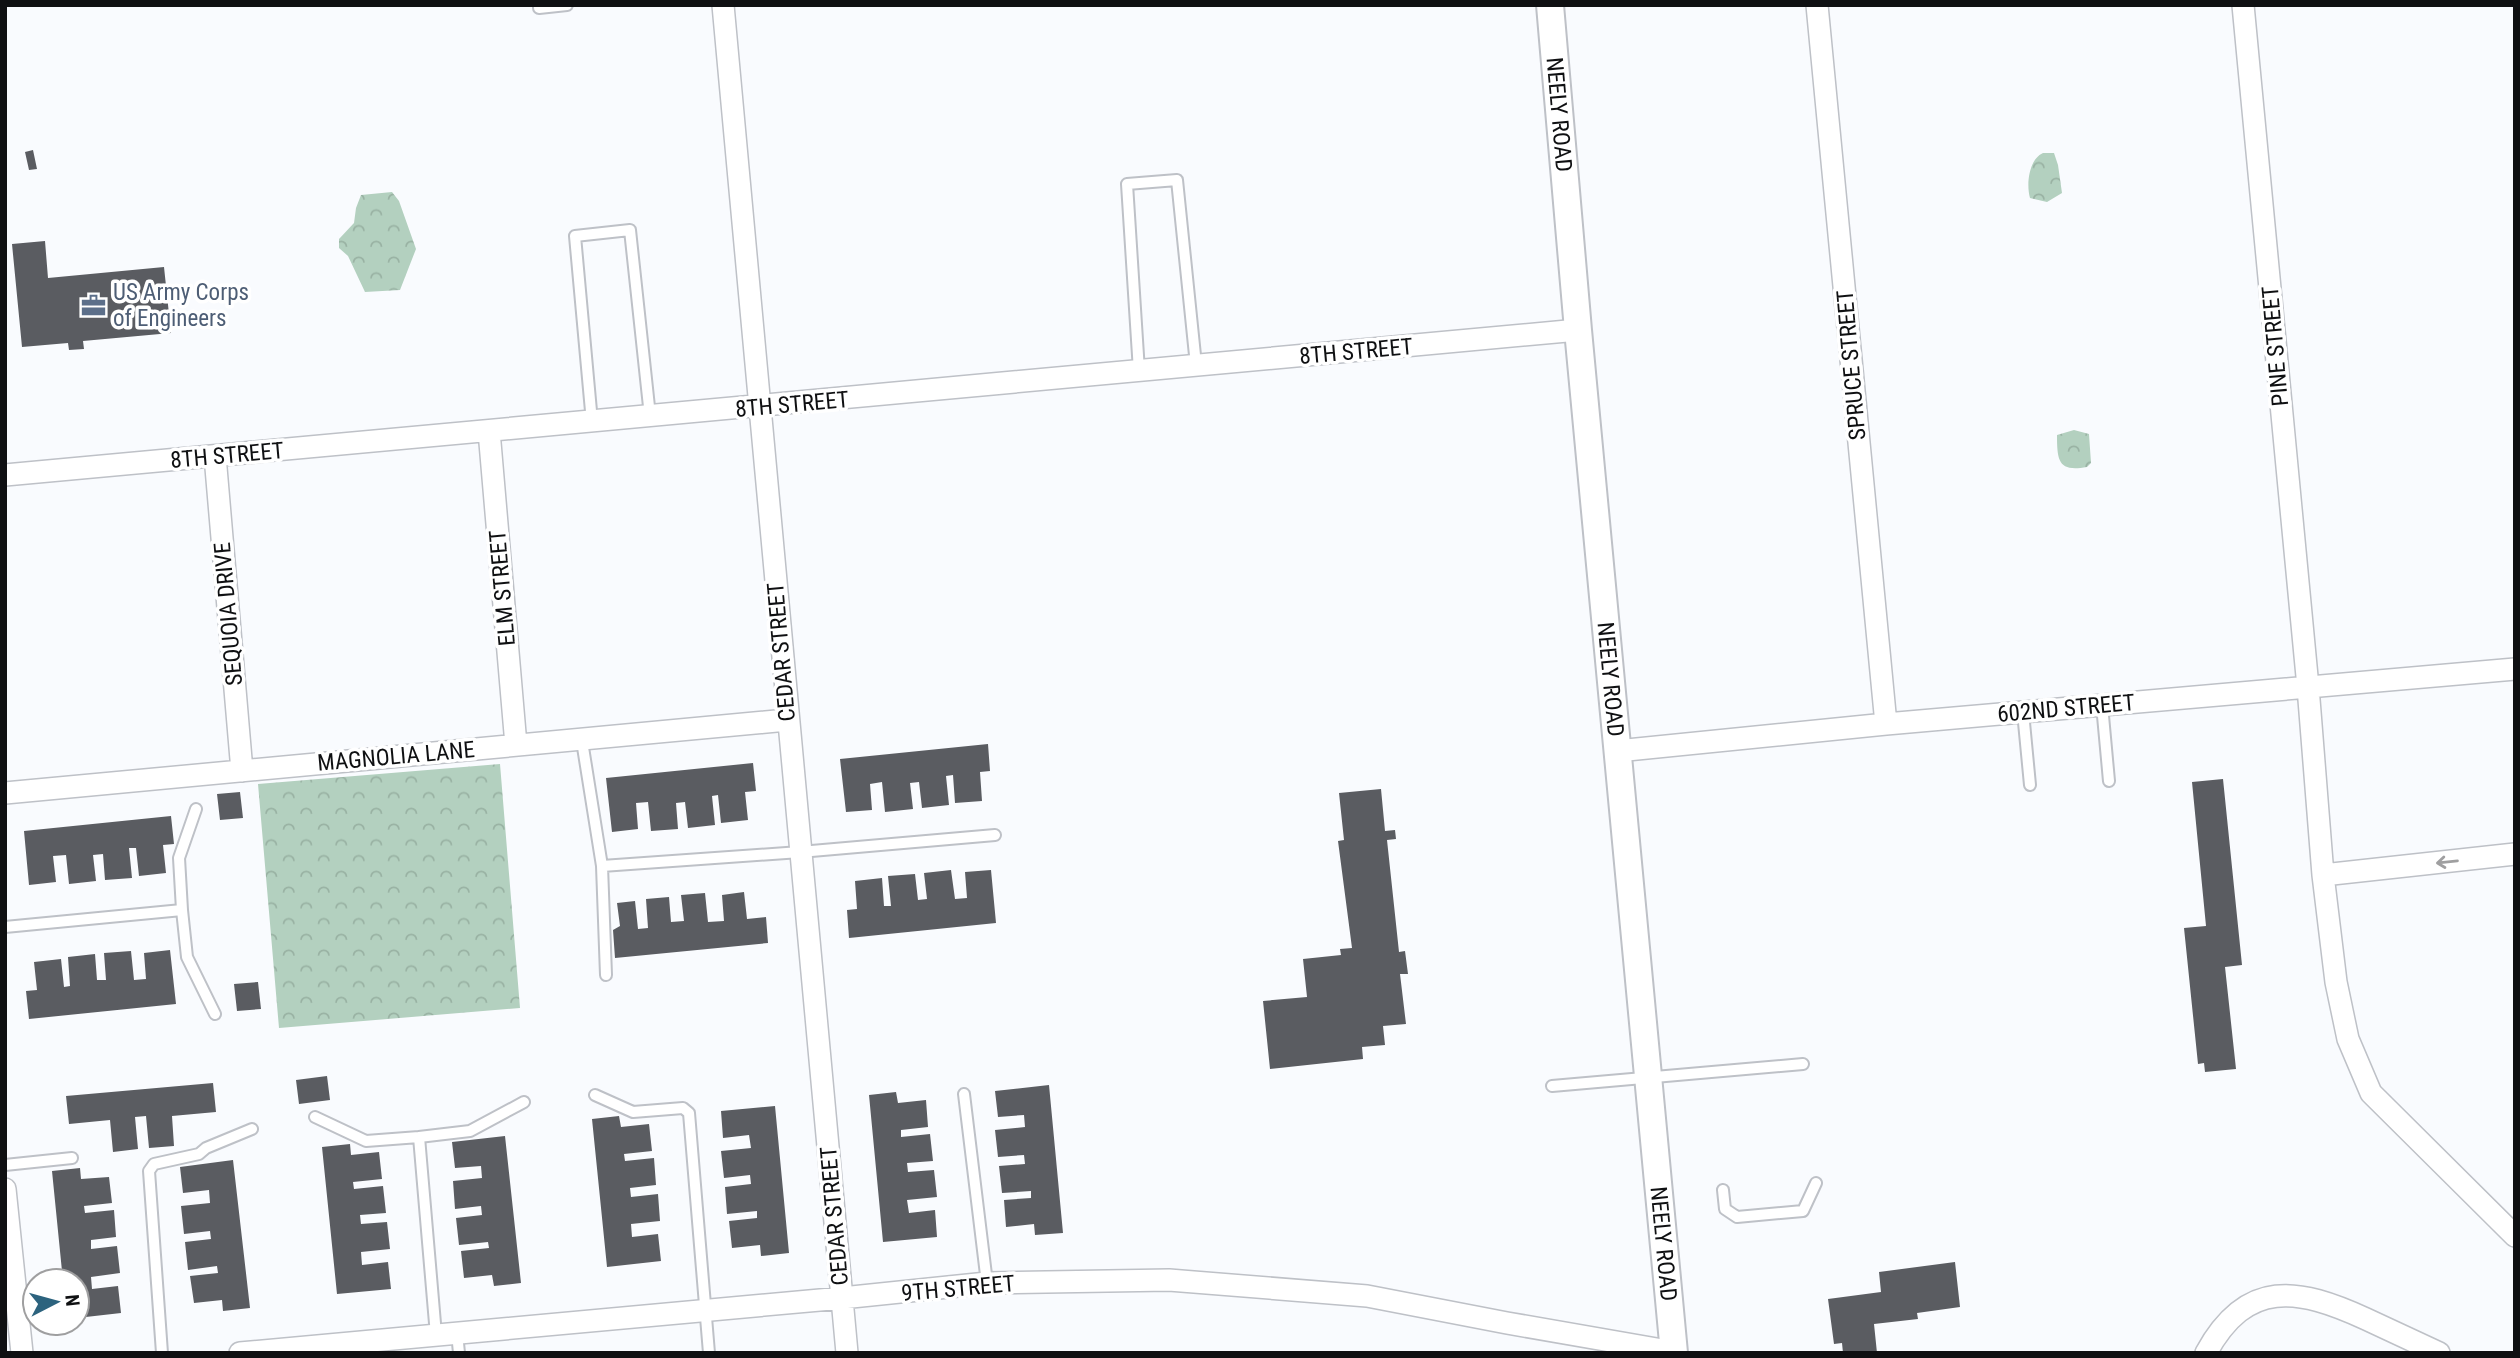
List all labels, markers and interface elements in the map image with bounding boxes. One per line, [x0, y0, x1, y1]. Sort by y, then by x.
street label: NEELY ROAD [1541, 56, 1577, 173]
place label: US Army Corps of Engineers [113, 279, 249, 332]
street label: PINE STREET [2257, 285, 2294, 407]
street label: SPRUCE STREET [1831, 289, 1872, 441]
office icon: US Army Corps of Engineers [79, 291, 107, 319]
street label: 8TH STREET [1298, 333, 1414, 370]
street label: 8TH STREET [734, 386, 850, 423]
street label: 8TH STREET [169, 437, 285, 474]
street label: ELM STREET [484, 529, 521, 647]
street label: SEQUOIA DRIVE [209, 541, 248, 687]
street label: CEDAR STREET [762, 581, 801, 723]
street label: NEELY ROAD [1591, 621, 1629, 738]
street label: 602ND STREET [1996, 689, 2136, 728]
street label: MAGNOLIA LANE [316, 736, 476, 777]
one-way arrow [2436, 855, 2459, 868]
street label: CEDAR STREET [815, 1145, 854, 1287]
street label: NEELY ROAD [1644, 1185, 1682, 1302]
north arrow [21, 1267, 91, 1337]
street label: 9TH STREET [900, 1270, 1016, 1307]
text: N [60, 1293, 84, 1307]

